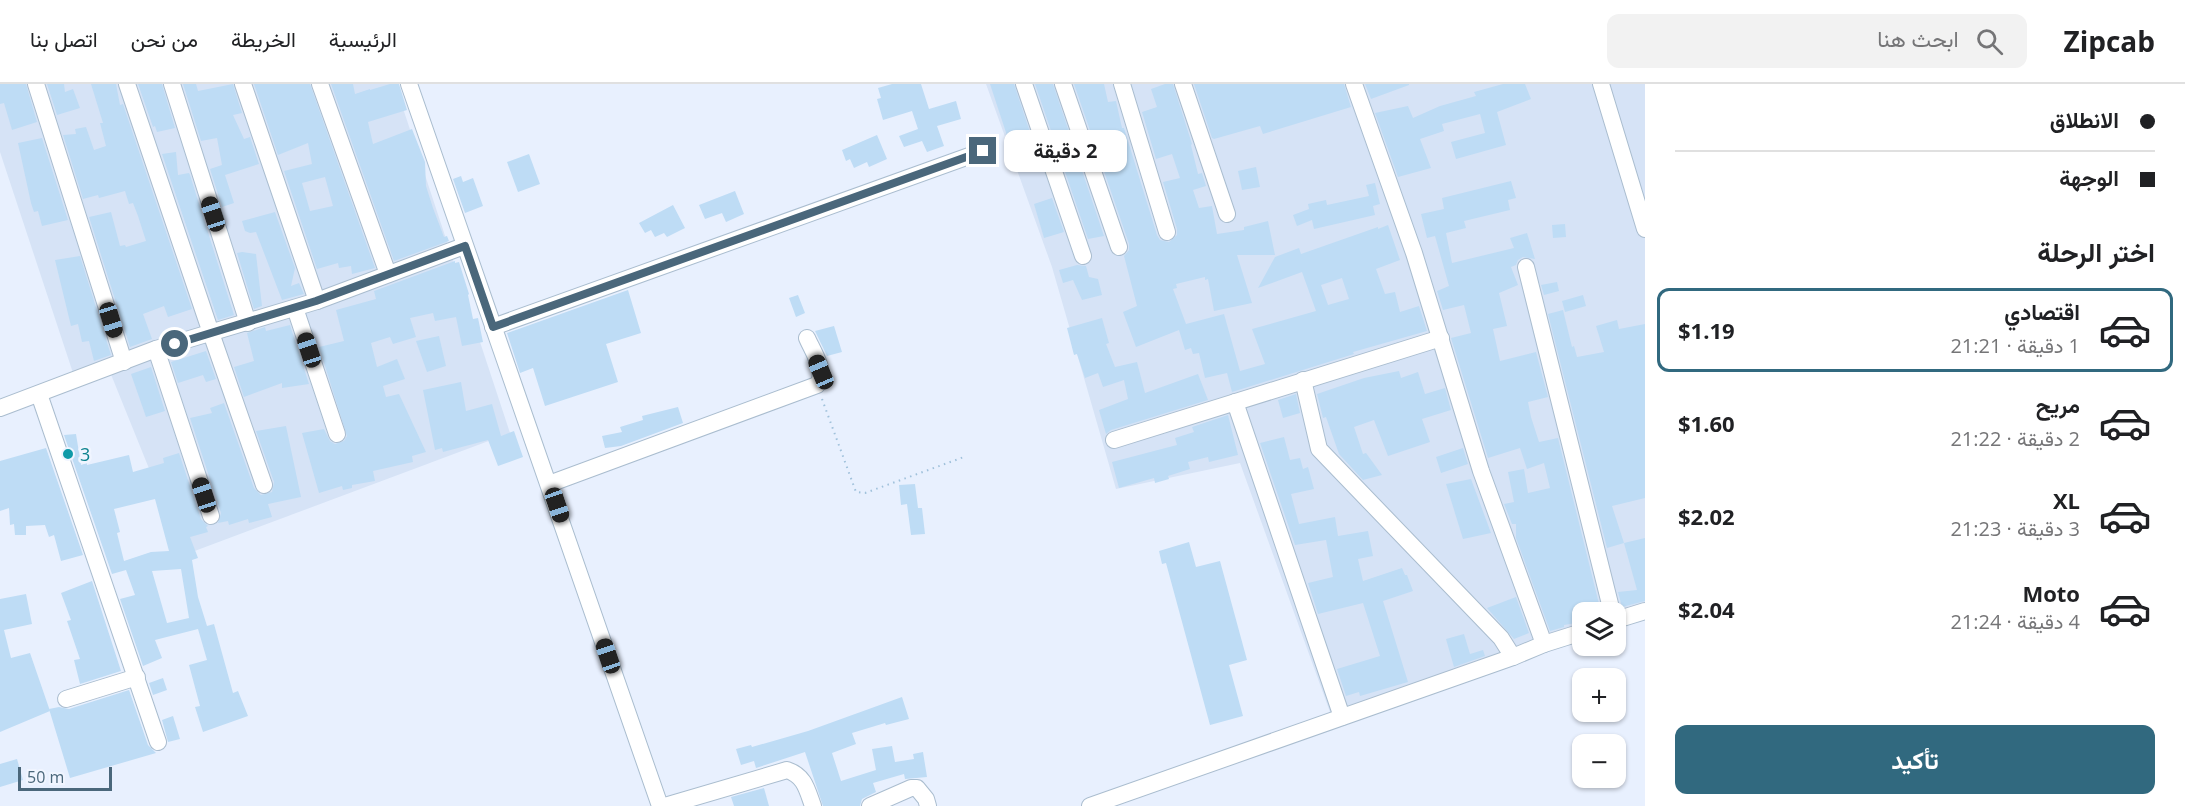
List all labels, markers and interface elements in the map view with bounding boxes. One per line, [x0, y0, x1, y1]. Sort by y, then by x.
search box [1607, 14, 2027, 68]
text: Zipcab [2063, 22, 2155, 60]
text: ابحث هنا [1877, 23, 1958, 53]
text: اتصل بنا [30, 25, 98, 53]
text: من نحن [131, 25, 198, 53]
text: الخريطة [231, 25, 296, 53]
text: الرئيسية [329, 25, 397, 53]
icon: search [1973, 25, 2006, 58]
text: الانطلاق [2050, 104, 2119, 134]
callout: 2 دقيقة [1004, 130, 1127, 172]
route end [969, 137, 996, 164]
text: 2 دقيقة [1034, 137, 1097, 164]
text: الوجهة [2059, 162, 2119, 192]
car [199, 194, 227, 234]
text: اختر الرحلة [2037, 233, 2155, 270]
text: اقتصادي [2004, 296, 2080, 326]
car [97, 300, 125, 340]
icon: car [2098, 303, 2152, 357]
text: $1.19 [1678, 315, 1735, 345]
route start [161, 330, 188, 357]
car [295, 330, 323, 370]
text: 1 دقيقة · 21:21 [1950, 332, 2080, 359]
car [806, 352, 836, 392]
text: مريح [2036, 389, 2080, 419]
icon: car [2098, 396, 2152, 450]
text: $1.60 [1678, 408, 1735, 438]
text: 2 دقيقة · 21:22 [1950, 425, 2080, 452]
place label: 3 [80, 442, 90, 466]
marker: 3 [61, 447, 75, 461]
car [190, 475, 218, 515]
car [543, 485, 571, 525]
text: XL [2053, 485, 2080, 515]
icon: car [2098, 489, 2152, 543]
text: $2.02 [1678, 501, 1735, 531]
text: 3 دقيقة · 21:23 [1950, 515, 2080, 542]
text: Moto [2022, 578, 2080, 608]
icon: car [2098, 582, 2152, 636]
text: $2.04 [1678, 594, 1735, 624]
map controls [1572, 602, 1626, 788]
button: layers [1572, 602, 1626, 656]
text: 4 دقيقة · 21:24 [1950, 608, 2080, 635]
car [594, 636, 622, 676]
button: + [1572, 668, 1626, 722]
button: تأكيد [1675, 725, 2155, 794]
button: − [1572, 734, 1626, 788]
scale bar [18, 764, 112, 792]
text: 50 m [27, 766, 64, 788]

